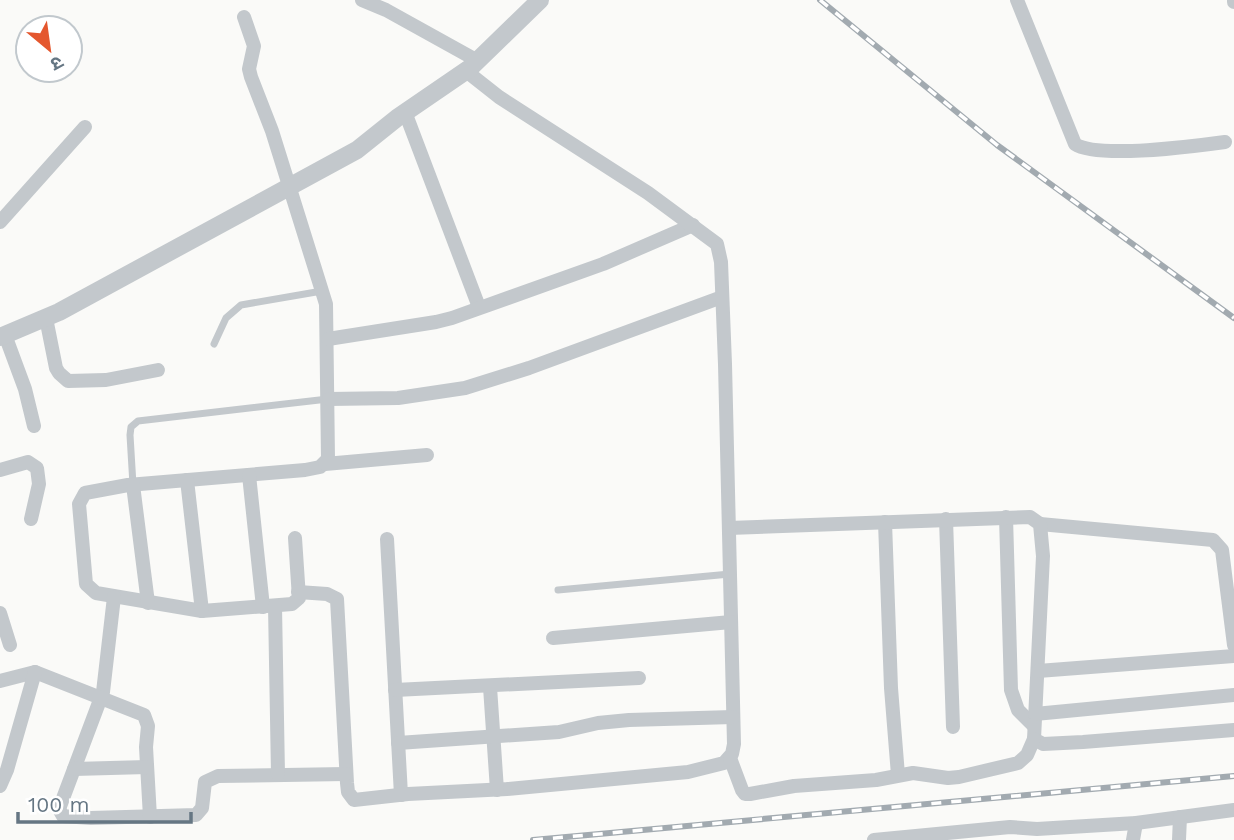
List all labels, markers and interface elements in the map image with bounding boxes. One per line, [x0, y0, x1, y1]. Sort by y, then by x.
north arrow [14, 14, 84, 84]
text: उ [46, 51, 67, 77]
scale bar [18, 780, 191, 824]
text: 100 m [28, 792, 90, 817]

